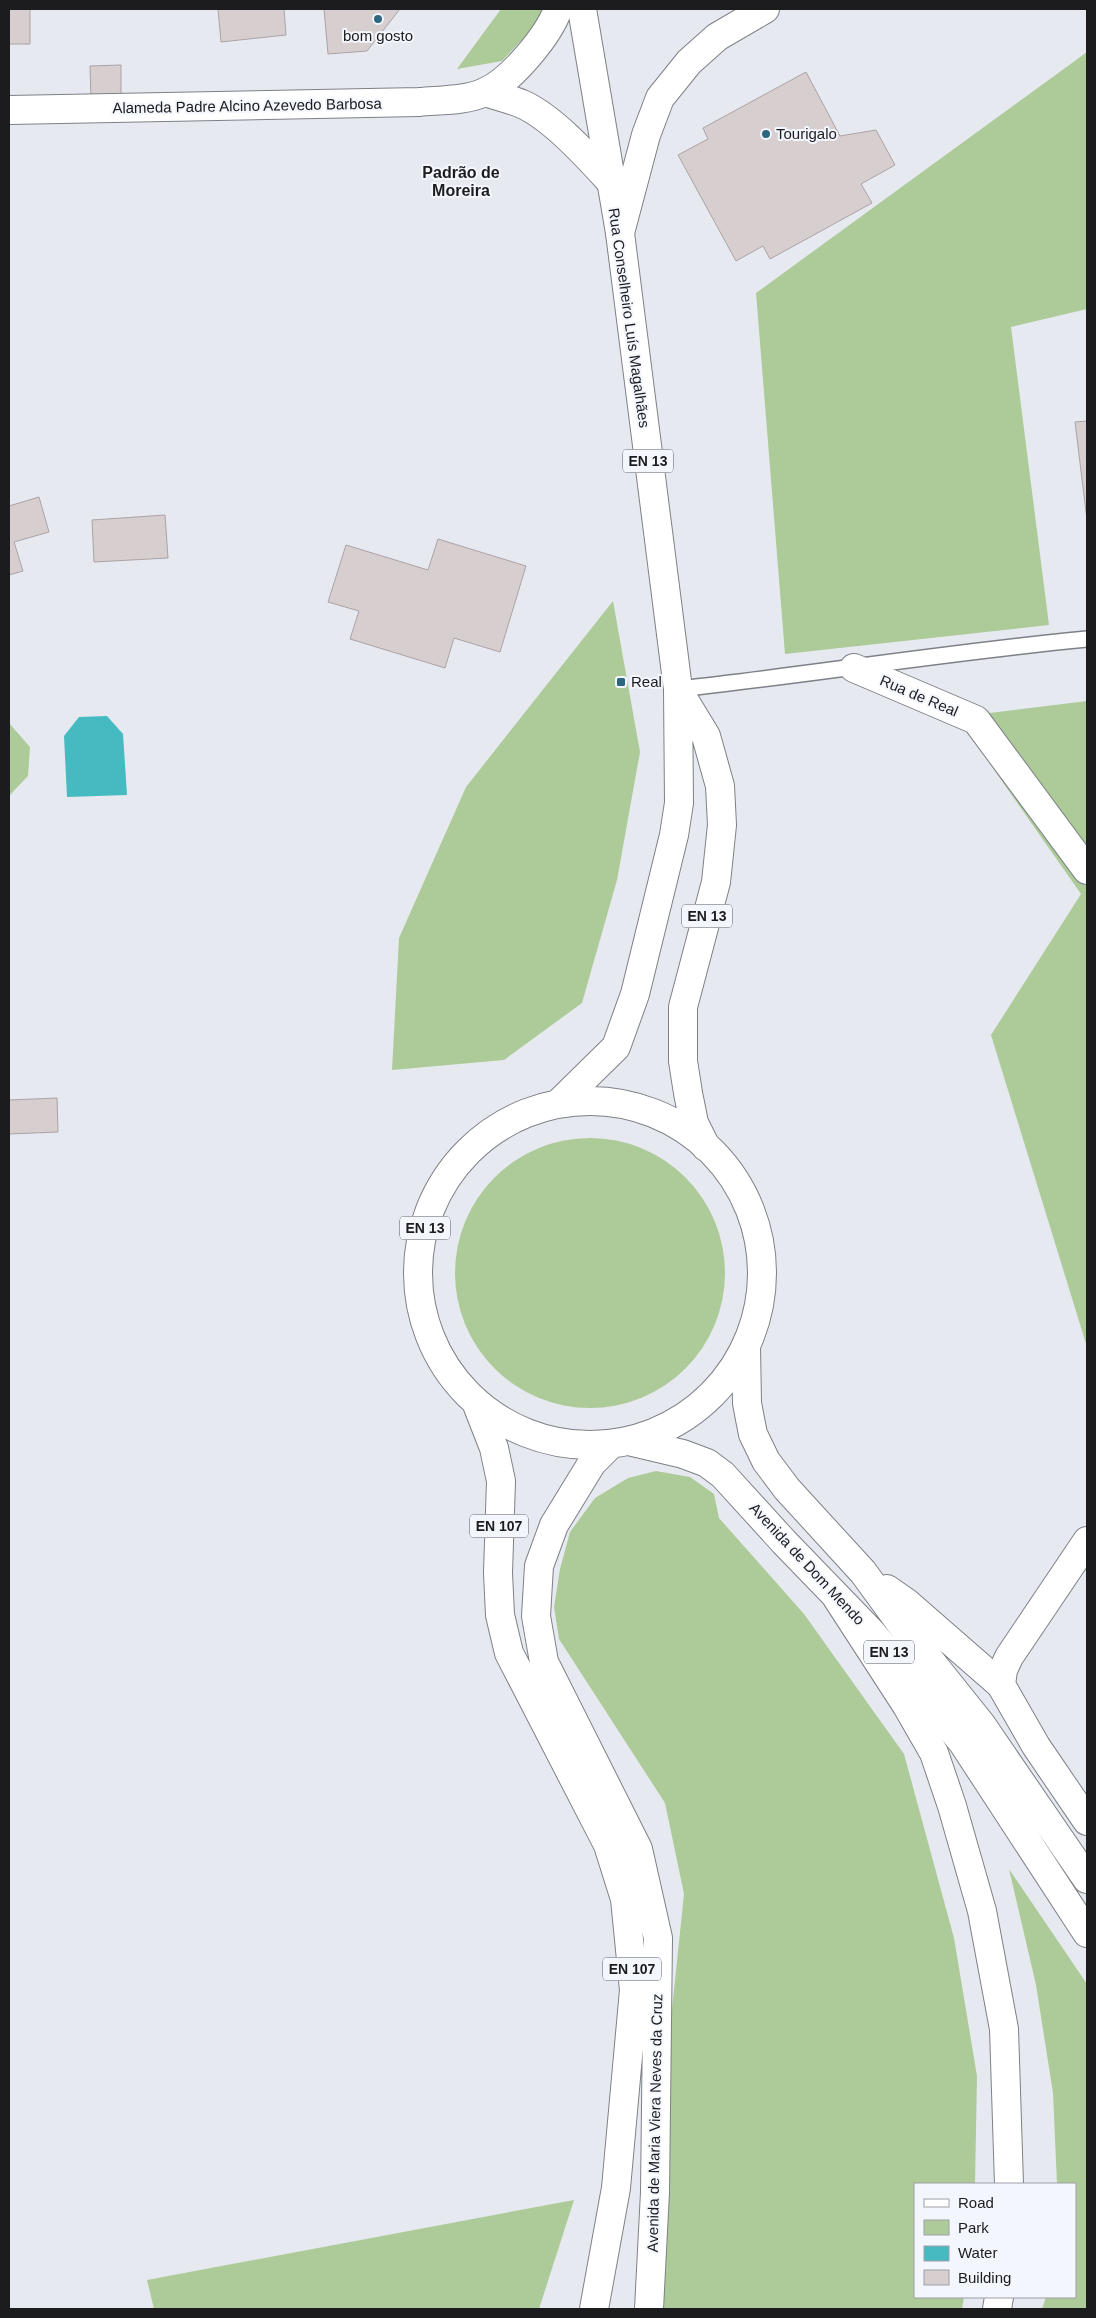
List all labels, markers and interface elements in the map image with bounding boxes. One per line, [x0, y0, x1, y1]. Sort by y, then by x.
marker: bom gosto [372, 13, 384, 25]
place label: bom gosto [343, 27, 413, 44]
street label: Alameda Padre Alcino Azevedo Barbosa [112, 95, 382, 116]
place label: Tourigalo [776, 125, 837, 142]
marker: Tourigalo [760, 128, 772, 140]
district label: Padrão de Moreira [422, 164, 500, 199]
street label: Rua Conselheiro Luís Magalhães [606, 207, 653, 429]
road number: EN 13 [623, 450, 673, 472]
street label: Rua de Real [877, 671, 961, 720]
place label: Real [631, 673, 662, 690]
marker: Real [615, 676, 627, 688]
road number: EN 13 [682, 904, 732, 928]
road number: EN 13 [400, 1216, 450, 1240]
street label: Avenida de Dom Mendo [746, 1499, 868, 1628]
road number: EN 107 [470, 1514, 528, 1538]
road number: EN 13 [864, 1640, 914, 1664]
road number: EN 107 [603, 1958, 661, 1980]
street label: Avenida de Maria Viera Neves da Cruz [644, 1993, 665, 2252]
legend [914, 2183, 1076, 2298]
text: Road [958, 2194, 994, 2211]
text: Park [958, 2219, 989, 2236]
text: Water [958, 2244, 997, 2261]
text: Building [958, 2269, 1011, 2286]

